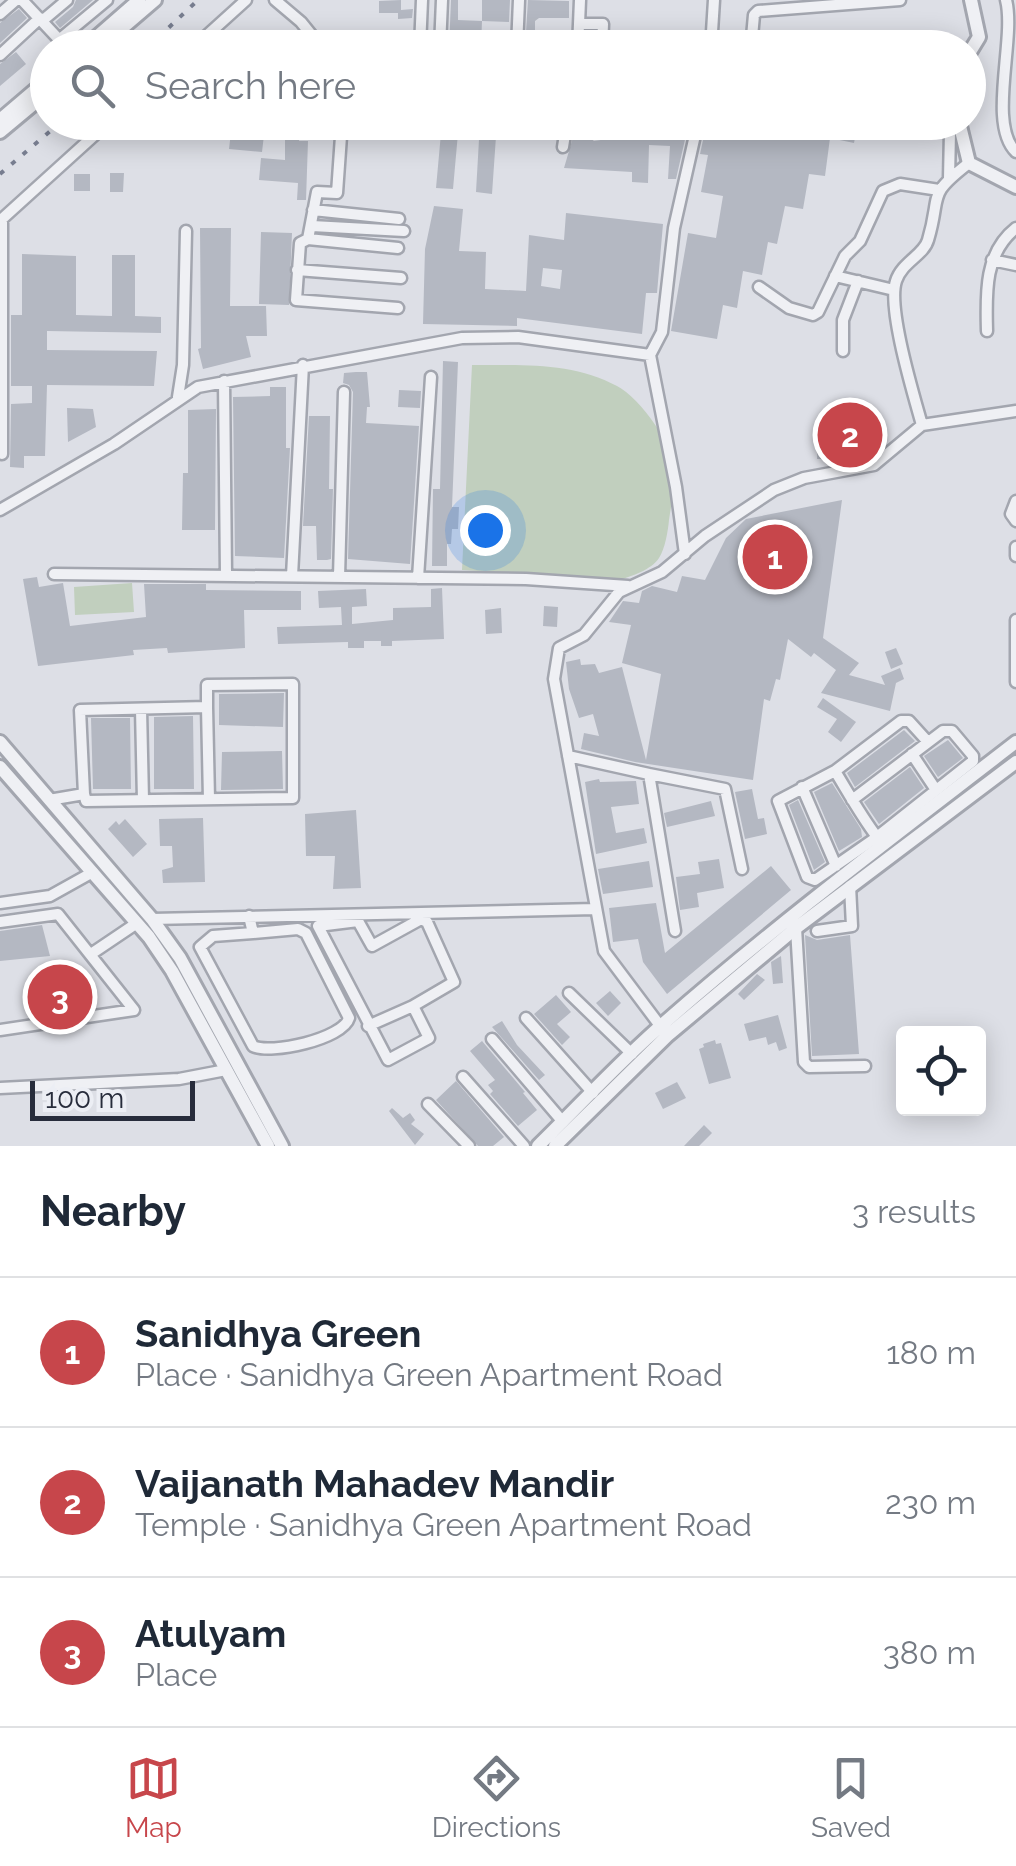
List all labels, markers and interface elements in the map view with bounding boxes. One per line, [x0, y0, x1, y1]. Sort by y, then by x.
search box [30, 30, 986, 140]
icon: search [65, 58, 120, 113]
text: Search here [145, 63, 356, 108]
pin: 2 [818, 398, 882, 472]
your location [460, 505, 511, 556]
pin: 1 [742, 520, 808, 594]
pin: 3 [28, 960, 92, 1034]
map controls [896, 1026, 986, 1116]
button: locate [896, 1026, 986, 1116]
scale bar [30, 1076, 195, 1120]
text: 100 m [45, 1082, 124, 1115]
text: Nearby [40, 1187, 186, 1236]
text: 3 results [852, 1193, 976, 1230]
text: Sanidhya Green [135, 1311, 422, 1356]
text: 1 [65, 1334, 80, 1371]
text: 180 m [886, 1334, 976, 1371]
text: Place · Sanidhya Green Apartment Road [135, 1356, 723, 1393]
text: Vaijanath Mahadev Mandir [135, 1461, 614, 1506]
text: 2 [63, 1484, 82, 1521]
text: 230 m [885, 1484, 976, 1521]
text: Temple · Sanidhya Green Apartment Road [135, 1506, 752, 1543]
text: Atulyam [135, 1611, 286, 1656]
text: 3 [64, 1634, 81, 1671]
text: 380 m [883, 1634, 976, 1671]
text: Place [135, 1656, 217, 1693]
tab: Map [125, 1751, 182, 1844]
tab: Directions [432, 1751, 561, 1844]
tab: Saved [811, 1751, 891, 1844]

